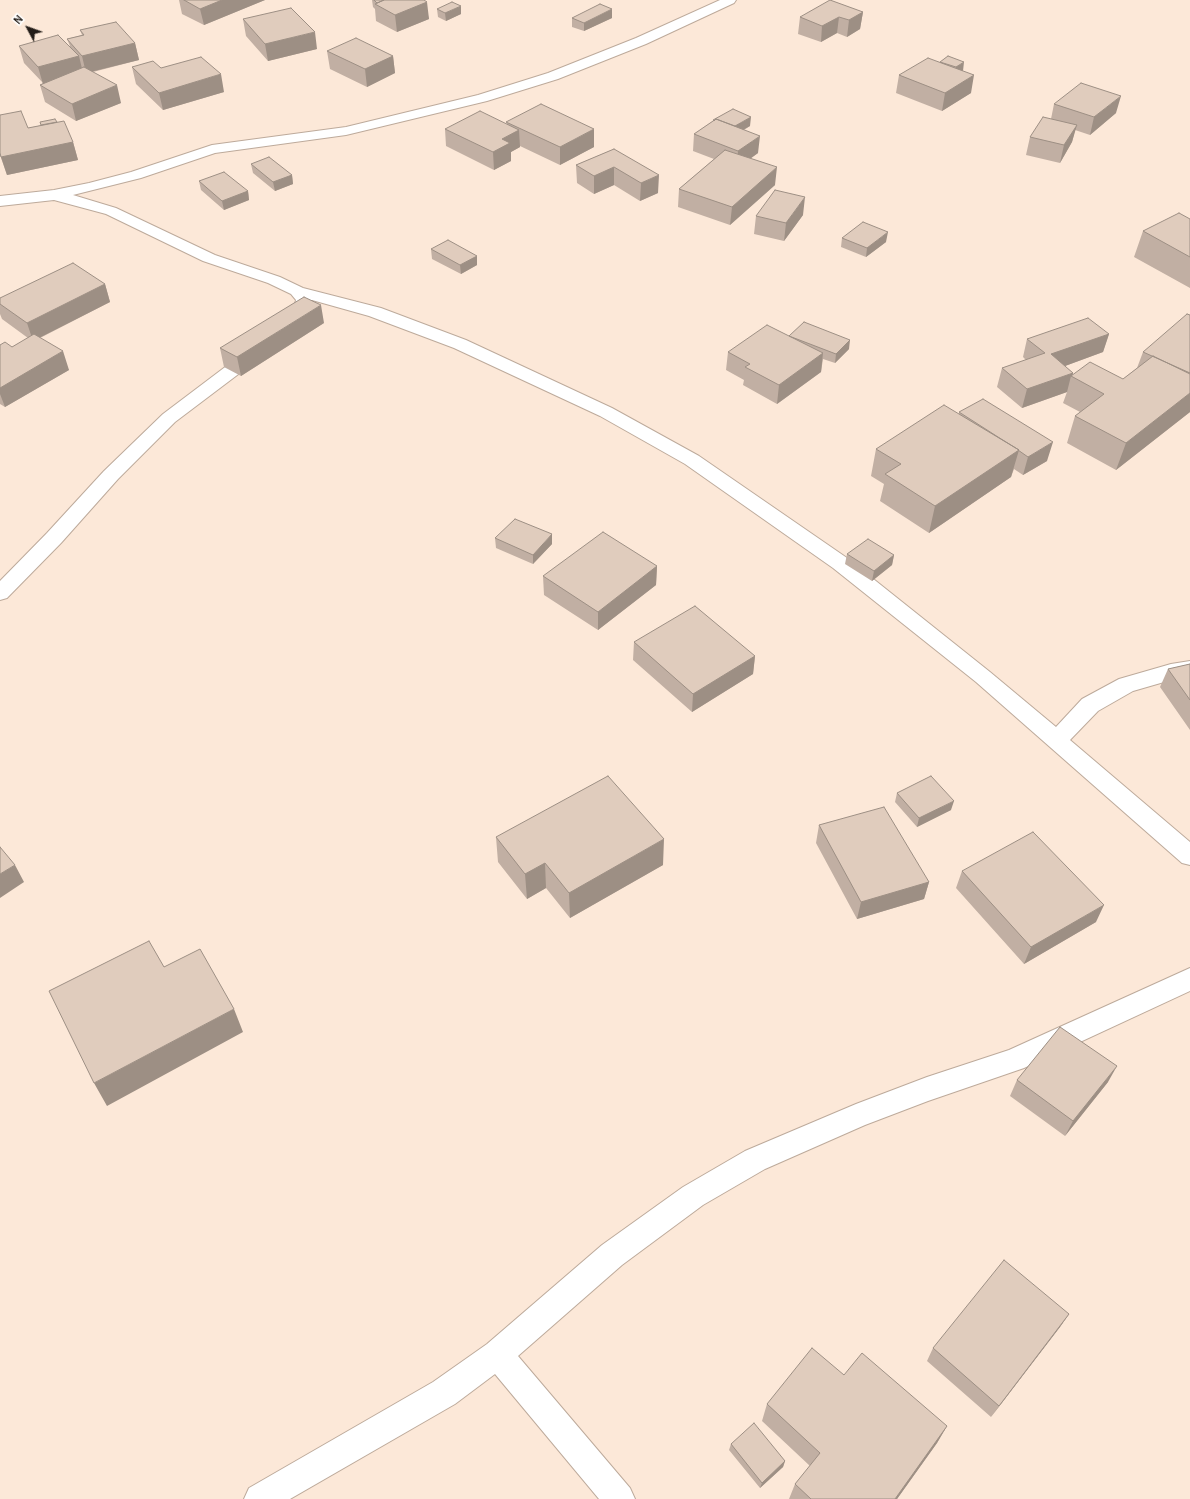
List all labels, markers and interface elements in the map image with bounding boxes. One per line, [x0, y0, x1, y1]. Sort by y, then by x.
north arrow [8, 8, 48, 48]
text: N [11, 13, 26, 27]

